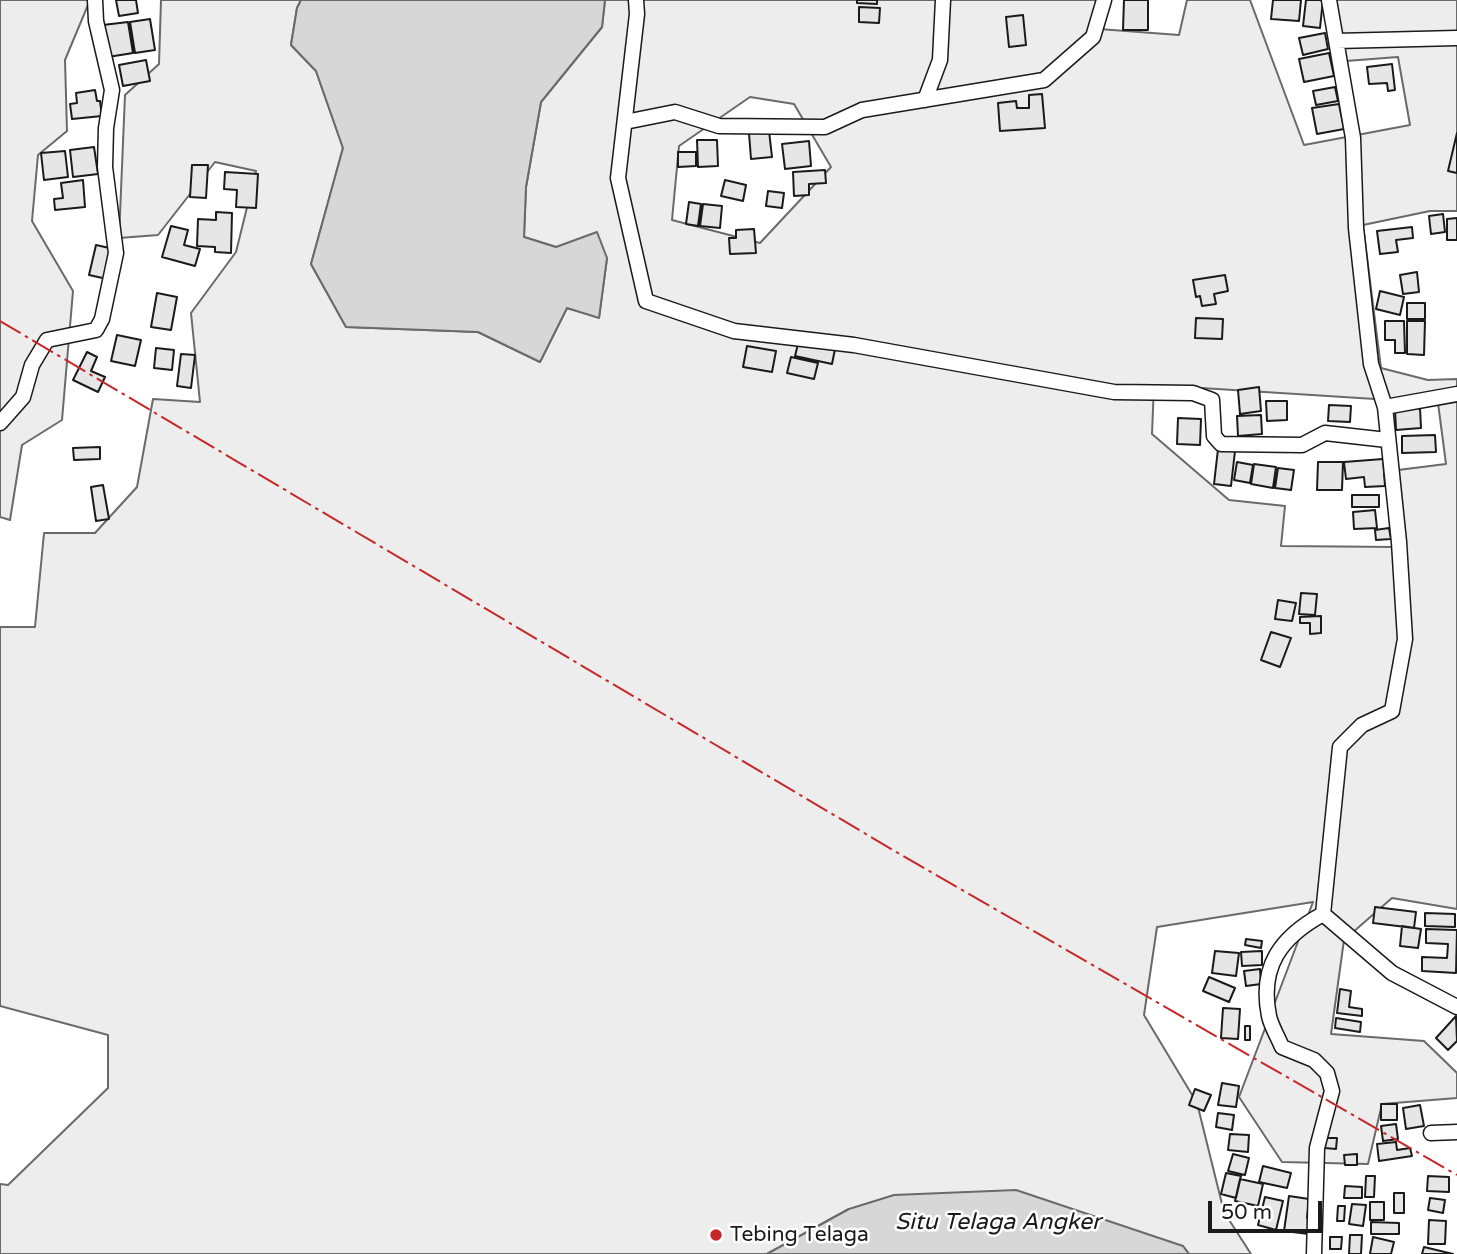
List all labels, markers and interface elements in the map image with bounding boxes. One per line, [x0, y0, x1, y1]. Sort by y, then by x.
scale bar [1212, 1188, 1326, 1232]
text: 50 m [1221, 1200, 1272, 1225]
water label: Situ Telaga Angker [895, 1209, 1101, 1237]
place label: Tebing Telaga [730, 1222, 869, 1248]
marker: Tebing Telaga [708, 1227, 724, 1243]

